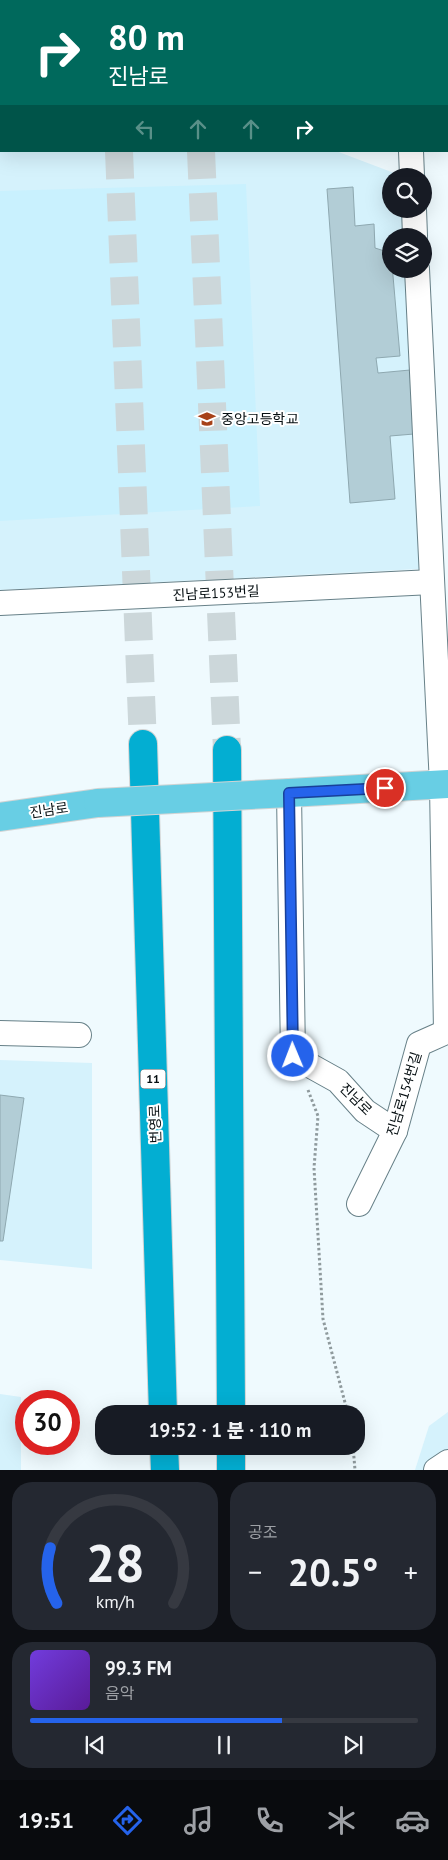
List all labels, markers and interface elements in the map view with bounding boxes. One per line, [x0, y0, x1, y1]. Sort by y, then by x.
text: 80 m [108, 14, 185, 60]
icon: right [25, 20, 90, 85]
text: 진남로 [108, 62, 169, 90]
icon: left [131, 115, 159, 143]
icon: ahead [184, 115, 212, 143]
icon: ahead [237, 115, 265, 143]
icon: right [290, 115, 318, 143]
map controls [382, 168, 432, 278]
button: search [382, 168, 432, 218]
button: layers [382, 228, 432, 278]
school or university icon: 중앙고등학교 [197, 409, 217, 429]
place label: 중앙고등학교 [221, 410, 298, 428]
street label: 진남로153번길 [172, 582, 260, 604]
pin [364, 767, 406, 809]
icon: arrive [371, 774, 399, 802]
street label: 진남로 [29, 798, 70, 822]
position arrow [266, 1029, 318, 1081]
street label: 진남로154번길 [383, 1050, 425, 1138]
road number: 11 [140, 1070, 166, 1088]
street label: 진남로 [336, 1079, 376, 1119]
street label: 번영로 [145, 1104, 165, 1144]
speed limit sign: 30 [15, 1390, 80, 1455]
text: 19:52 · 1 분 · 110 m [149, 1418, 311, 1442]
text: 공조 [248, 1522, 277, 1542]
text: 28 [86, 1529, 144, 1596]
text: 20.5° [288, 1547, 378, 1596]
text: − [248, 1553, 262, 1590]
text: + [404, 1553, 418, 1590]
text: km/h [95, 1590, 135, 1613]
text: 99.3 FM [105, 1656, 172, 1680]
text: 음악 [105, 1683, 134, 1703]
icon: previous [81, 1731, 109, 1759]
icon: pause [210, 1731, 238, 1759]
icon: next [339, 1731, 367, 1759]
icon: directions [110, 1803, 145, 1838]
icon: music [181, 1803, 216, 1838]
icon: phone [252, 1803, 287, 1838]
icon: climate [324, 1803, 359, 1838]
icon: car [395, 1803, 430, 1838]
text: 19:51 [18, 1806, 74, 1834]

